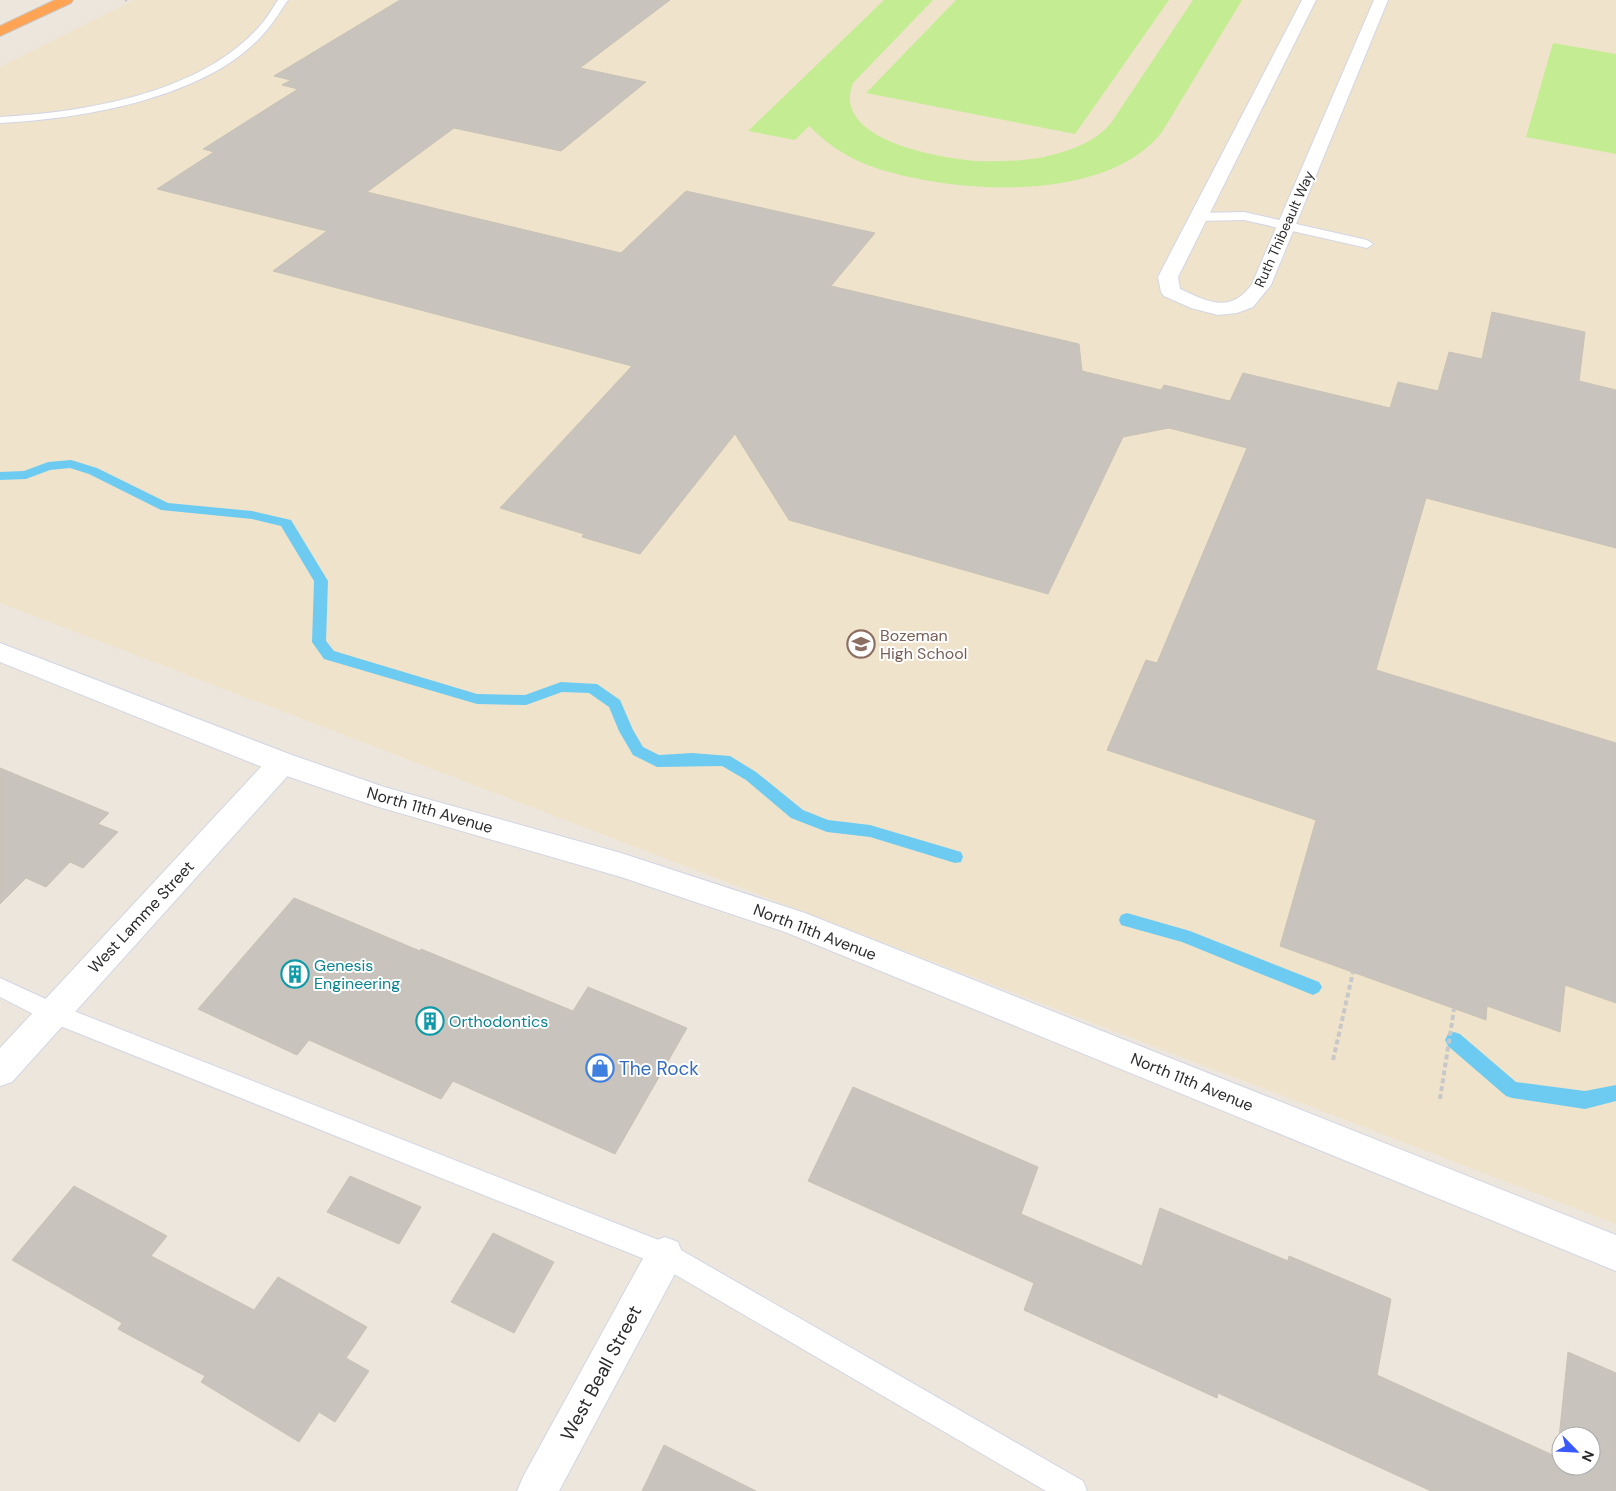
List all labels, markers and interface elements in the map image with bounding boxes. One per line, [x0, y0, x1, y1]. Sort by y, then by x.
street label: Ruth Thibeault Way [1250, 168, 1318, 290]
place label: Bozeman High School [880, 625, 967, 664]
school or university icon: Bozeman High School [846, 629, 876, 659]
street label: North 11th Avenue [364, 782, 496, 838]
street label: West Lamme Street [83, 856, 199, 978]
street label: North 11th Avenue [750, 899, 880, 965]
place label: Genesis Engineering [314, 955, 400, 994]
building icon: Genesis Engineering [280, 959, 310, 989]
building icon: Orthodontics [415, 1006, 445, 1036]
place label: Orthodontics [449, 1011, 548, 1032]
street label: North 11th Avenue [1128, 1048, 1256, 1116]
shop icon: The Rock [585, 1053, 615, 1083]
place label: The Rock [619, 1056, 699, 1081]
street label: West Beall Street [555, 1301, 647, 1445]
north arrow [1551, 1426, 1601, 1476]
text: N [1578, 1448, 1598, 1465]

